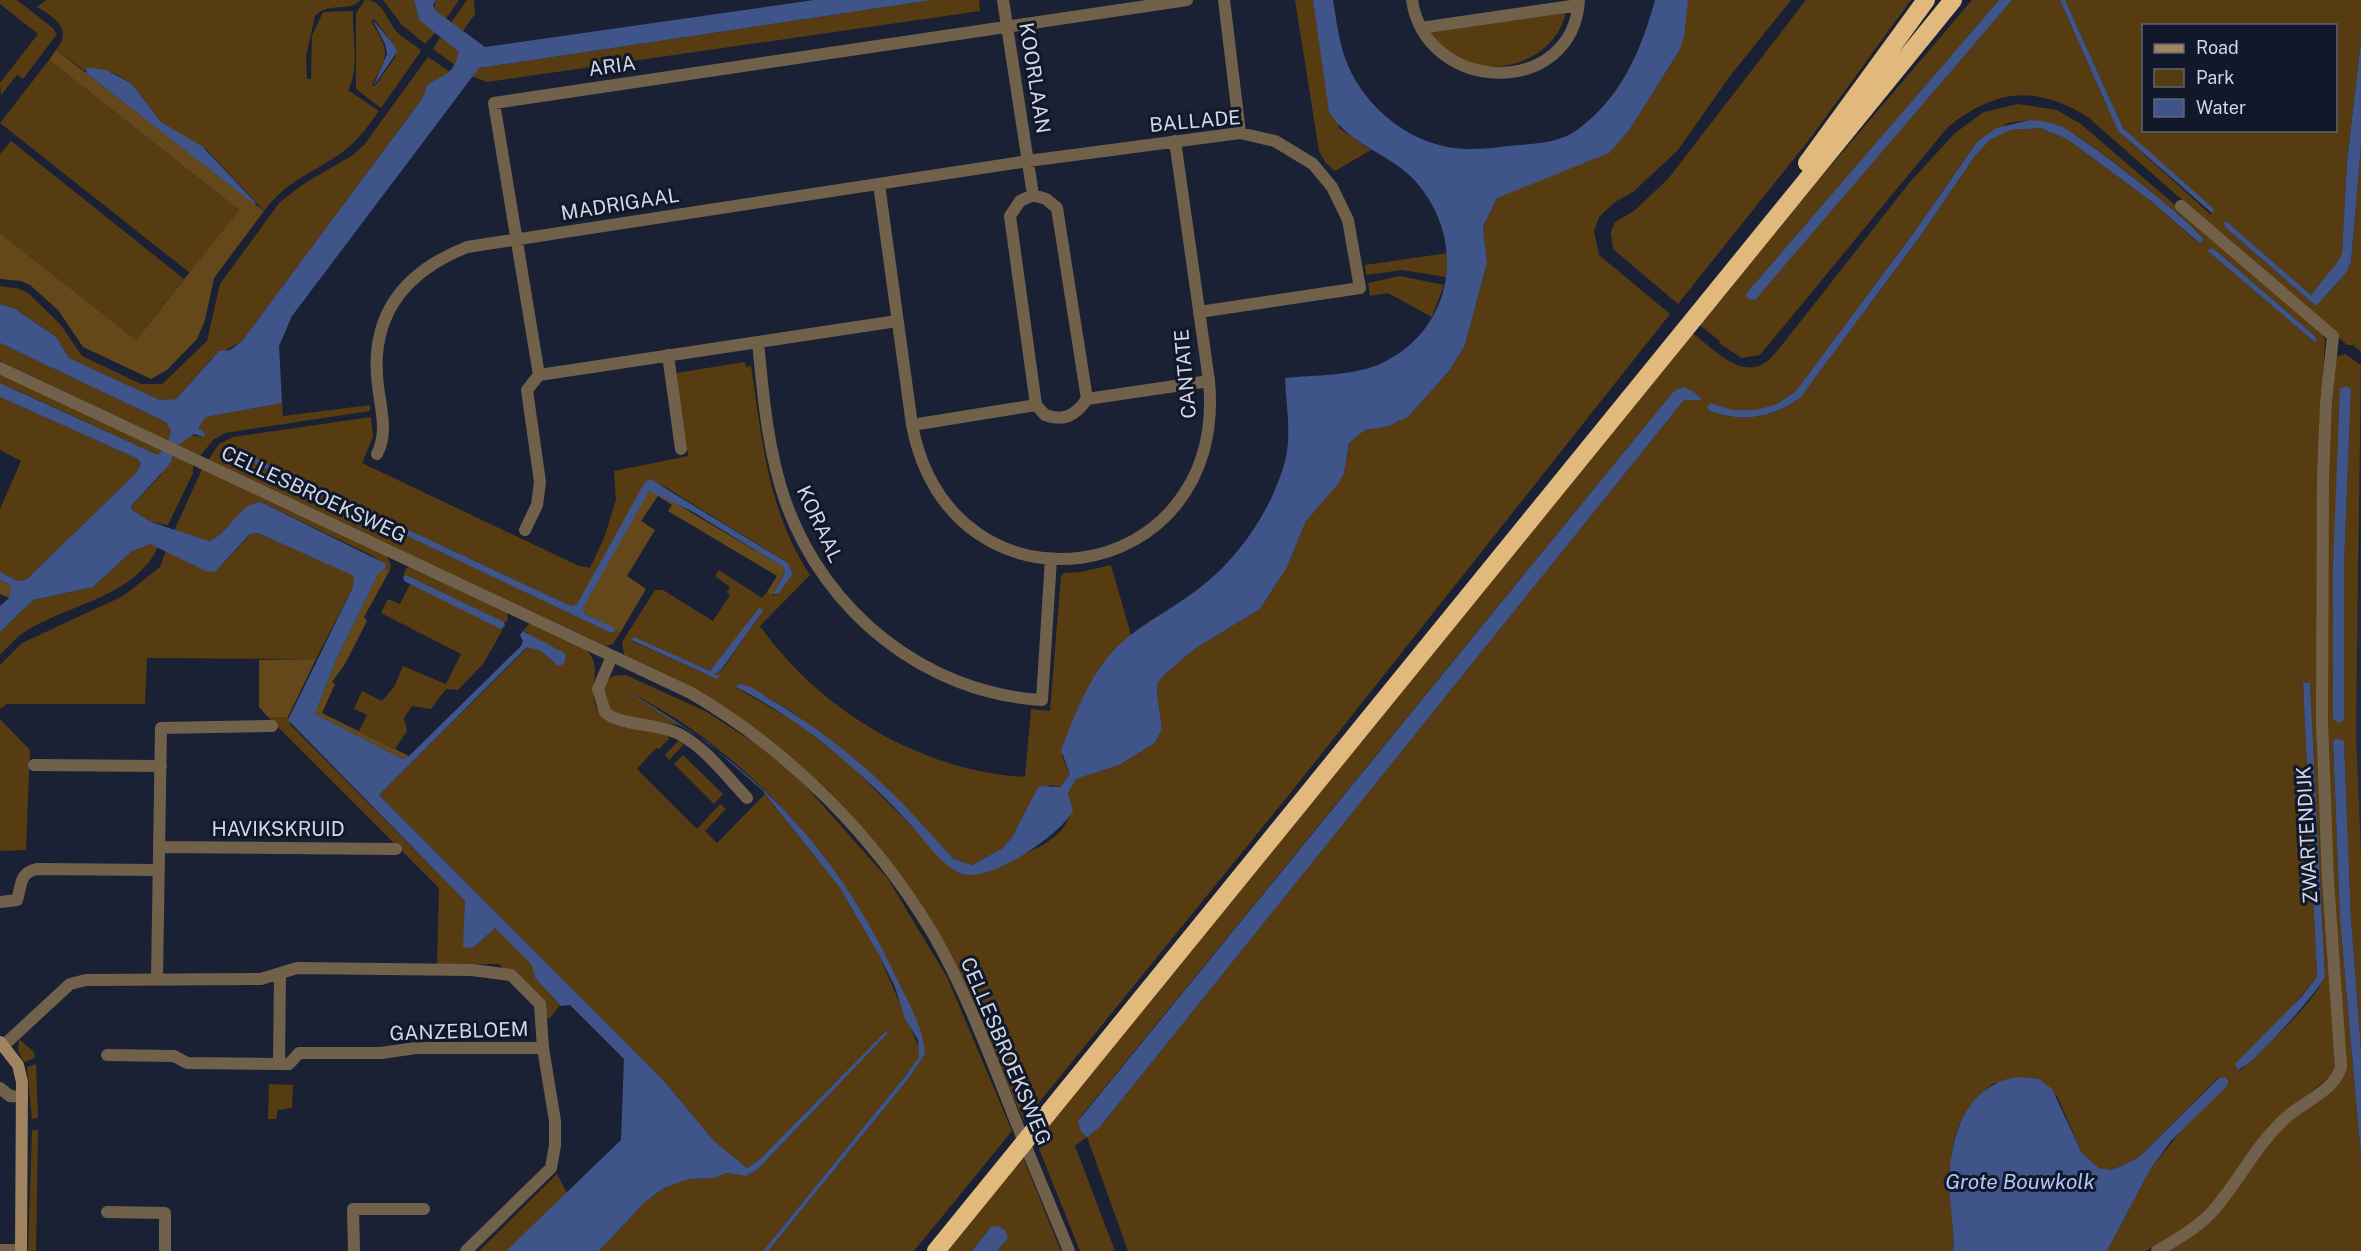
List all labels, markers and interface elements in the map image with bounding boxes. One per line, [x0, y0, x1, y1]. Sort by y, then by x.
street label: KOORLAAN [1014, 21, 1056, 135]
legend [2142, 24, 2337, 132]
text: Road [2196, 37, 2239, 58]
street label: ARIA [587, 51, 637, 81]
text: Park [2196, 67, 2234, 88]
text: Water [2196, 97, 2246, 118]
street label: BALLADE [1148, 105, 1242, 137]
street label: MADRIGAAL [559, 183, 681, 225]
street label: CANTATE [1169, 328, 1201, 420]
street label: CELLESBROEKSWEG [218, 441, 410, 547]
street label: KORAAL [792, 482, 848, 566]
street label: ZWARTENDIJK [2291, 766, 2323, 904]
street label: HAVIKSKRUID [211, 817, 345, 841]
street label: CELLESBROEKSWEG [956, 954, 1056, 1148]
street label: GANZEBLOEM [389, 1017, 529, 1045]
water label: Grote Bouwkolk [1945, 1169, 2095, 1194]

